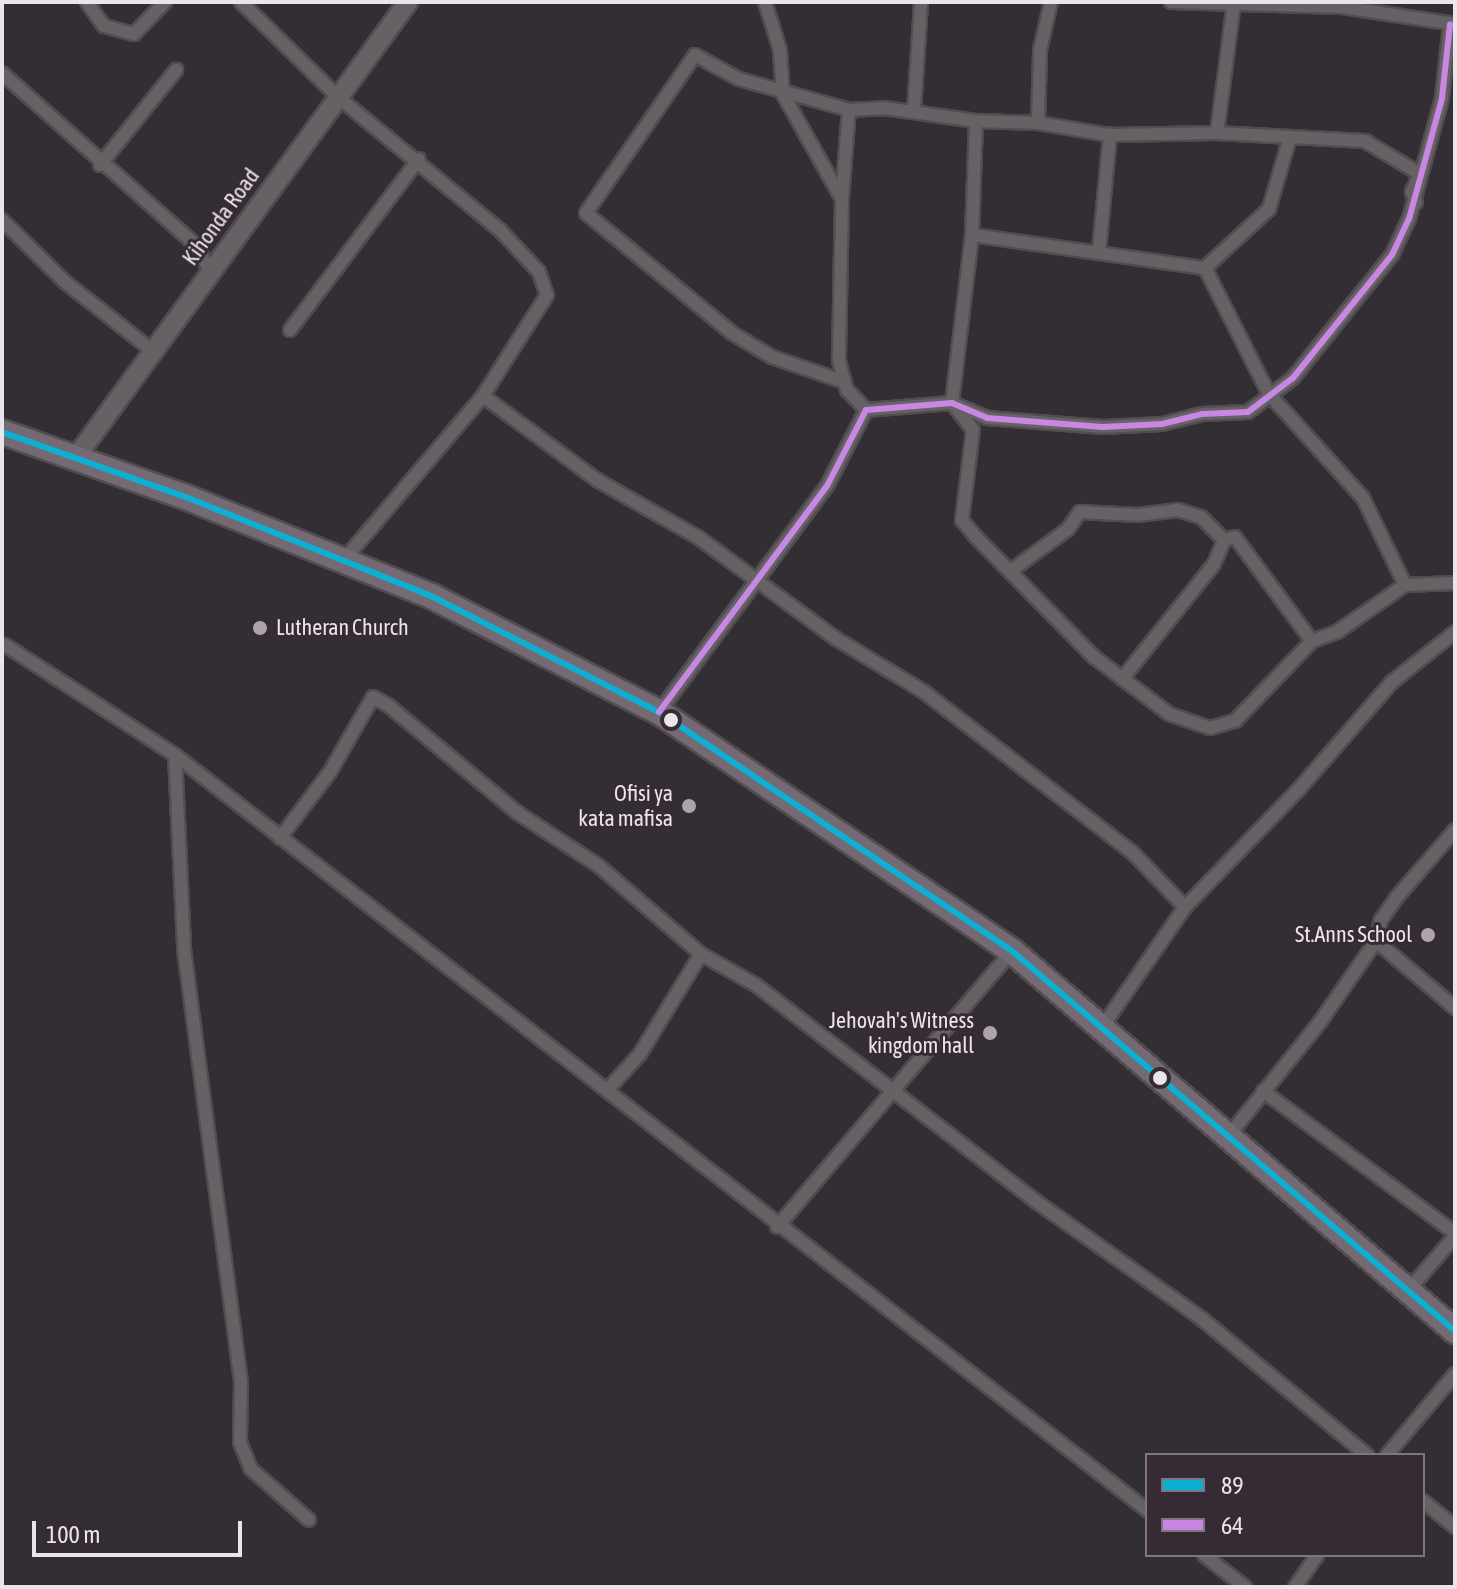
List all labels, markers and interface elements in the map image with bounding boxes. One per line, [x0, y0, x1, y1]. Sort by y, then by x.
street label: Kihonda Road [177, 163, 265, 271]
place label: Lutheran Church [276, 615, 409, 641]
marker: Lutheran Church [251, 619, 269, 637]
unlabelled marker [663, 712, 679, 728]
place label: Ofisi ya kata mafisa [578, 780, 673, 832]
marker: Ofisi ya kata mafisa [680, 797, 698, 815]
place label: St.Anns School [1295, 922, 1412, 948]
marker: St.Anns School [1419, 926, 1437, 944]
place label: Jehovah's Witness kingdom hall [829, 1007, 974, 1058]
marker: Jehovah's Witness kingdom hall [981, 1024, 999, 1042]
unlabelled marker [1152, 1070, 1168, 1086]
legend [1145, 1453, 1425, 1557]
text: 89 [1221, 1472, 1244, 1499]
scale bar [36, 1505, 246, 1555]
text: 64 [1221, 1512, 1244, 1539]
text: 100 m [46, 1521, 100, 1548]

